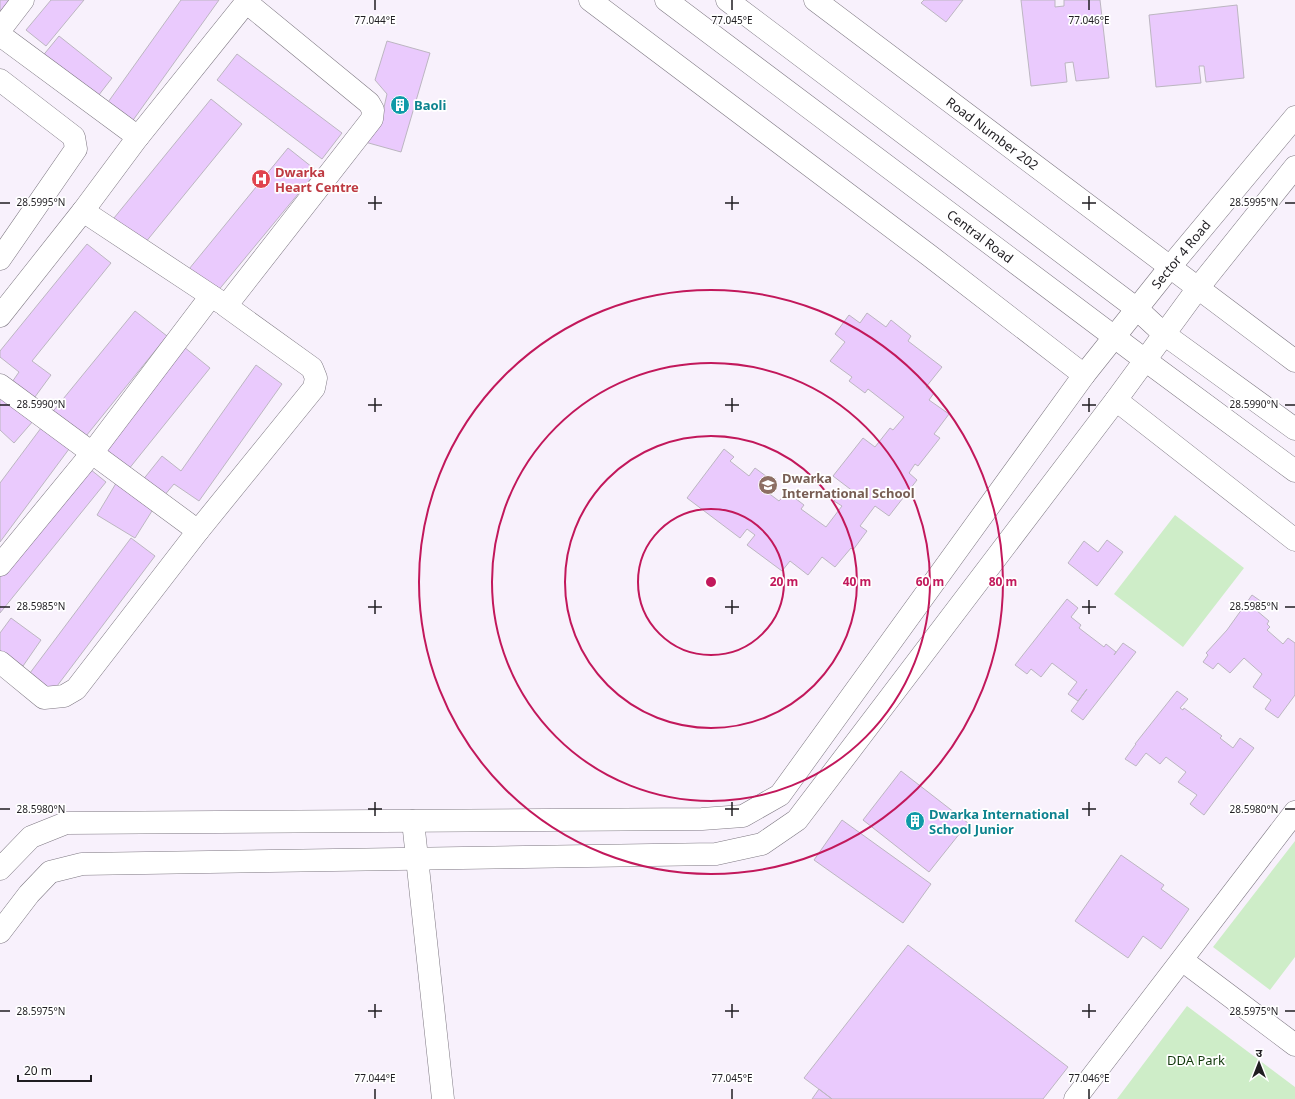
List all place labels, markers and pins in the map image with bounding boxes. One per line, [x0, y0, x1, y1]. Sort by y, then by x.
building icon: Baoli [389, 94, 411, 116]
place label: Baoli [414, 96, 446, 114]
place label: Dwarka Heart Centre [275, 163, 359, 196]
hospital icon: Dwarka Heart Centre [250, 168, 272, 190]
place label: Dwarka International School [782, 469, 915, 502]
school or university icon: Dwarka International School [757, 474, 779, 496]
centre of rings [704, 575, 718, 589]
place label: Dwarka International School Junior [929, 805, 1069, 838]
building icon: Dwarka International School Junior [904, 810, 926, 832]

